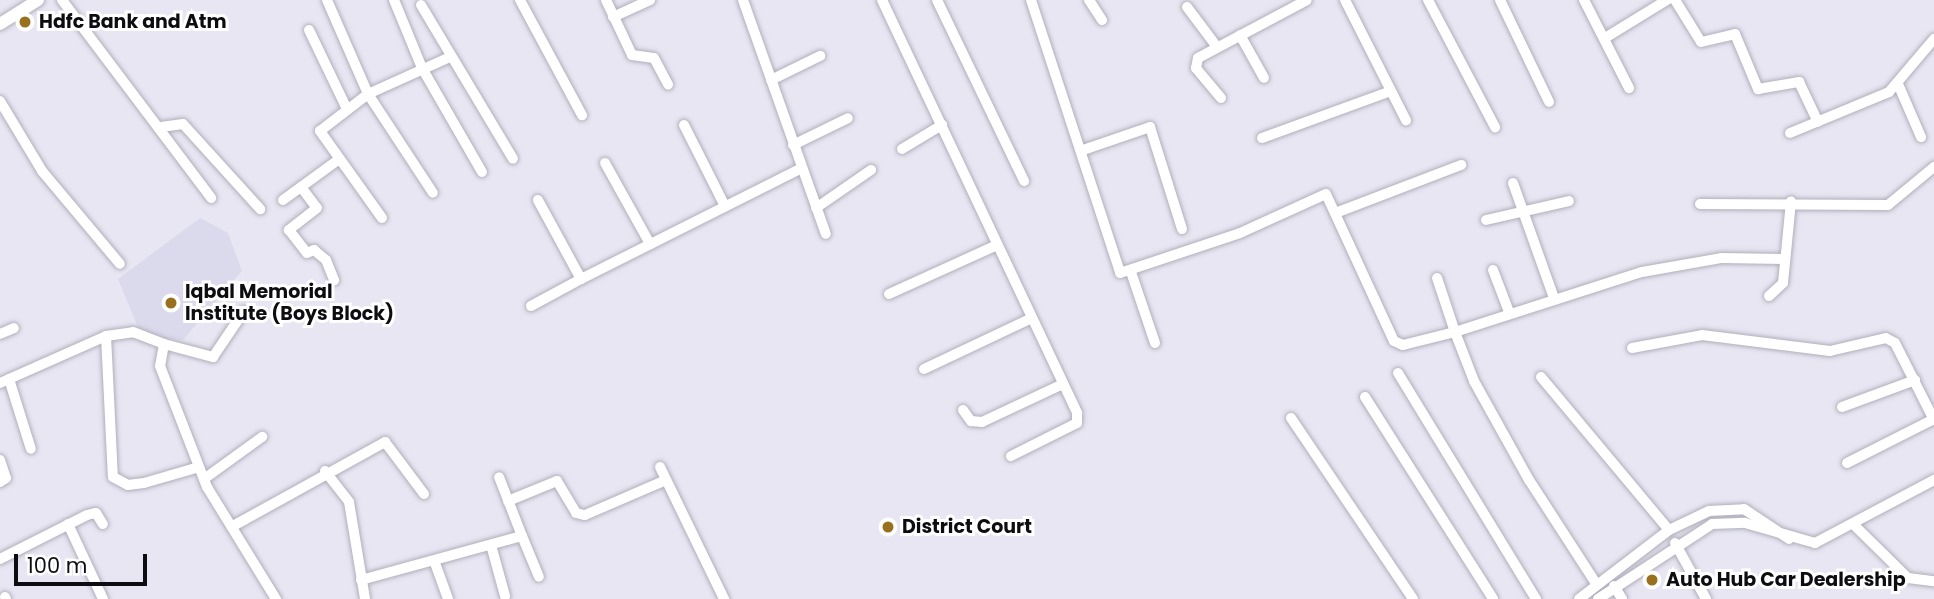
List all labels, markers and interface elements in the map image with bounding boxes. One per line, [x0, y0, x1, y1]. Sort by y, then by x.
place label: Hdfc Bank and Atm [39, 11, 227, 33]
marker: Hdfc Bank and Atm [17, 14, 33, 30]
place label: Iqbal Memorial Institute (Boys Block) [185, 281, 394, 325]
marker: Iqbal Memorial Institute (Boys Block) [163, 295, 179, 311]
place label: District Court [902, 516, 1032, 538]
marker: District Court [880, 519, 896, 535]
scale bar [18, 540, 150, 584]
text: 100 m [27, 551, 87, 580]
place label: Auto Hub Car Dealership [1666, 569, 1906, 591]
marker: Auto Hub Car Dealership [1644, 572, 1660, 588]

